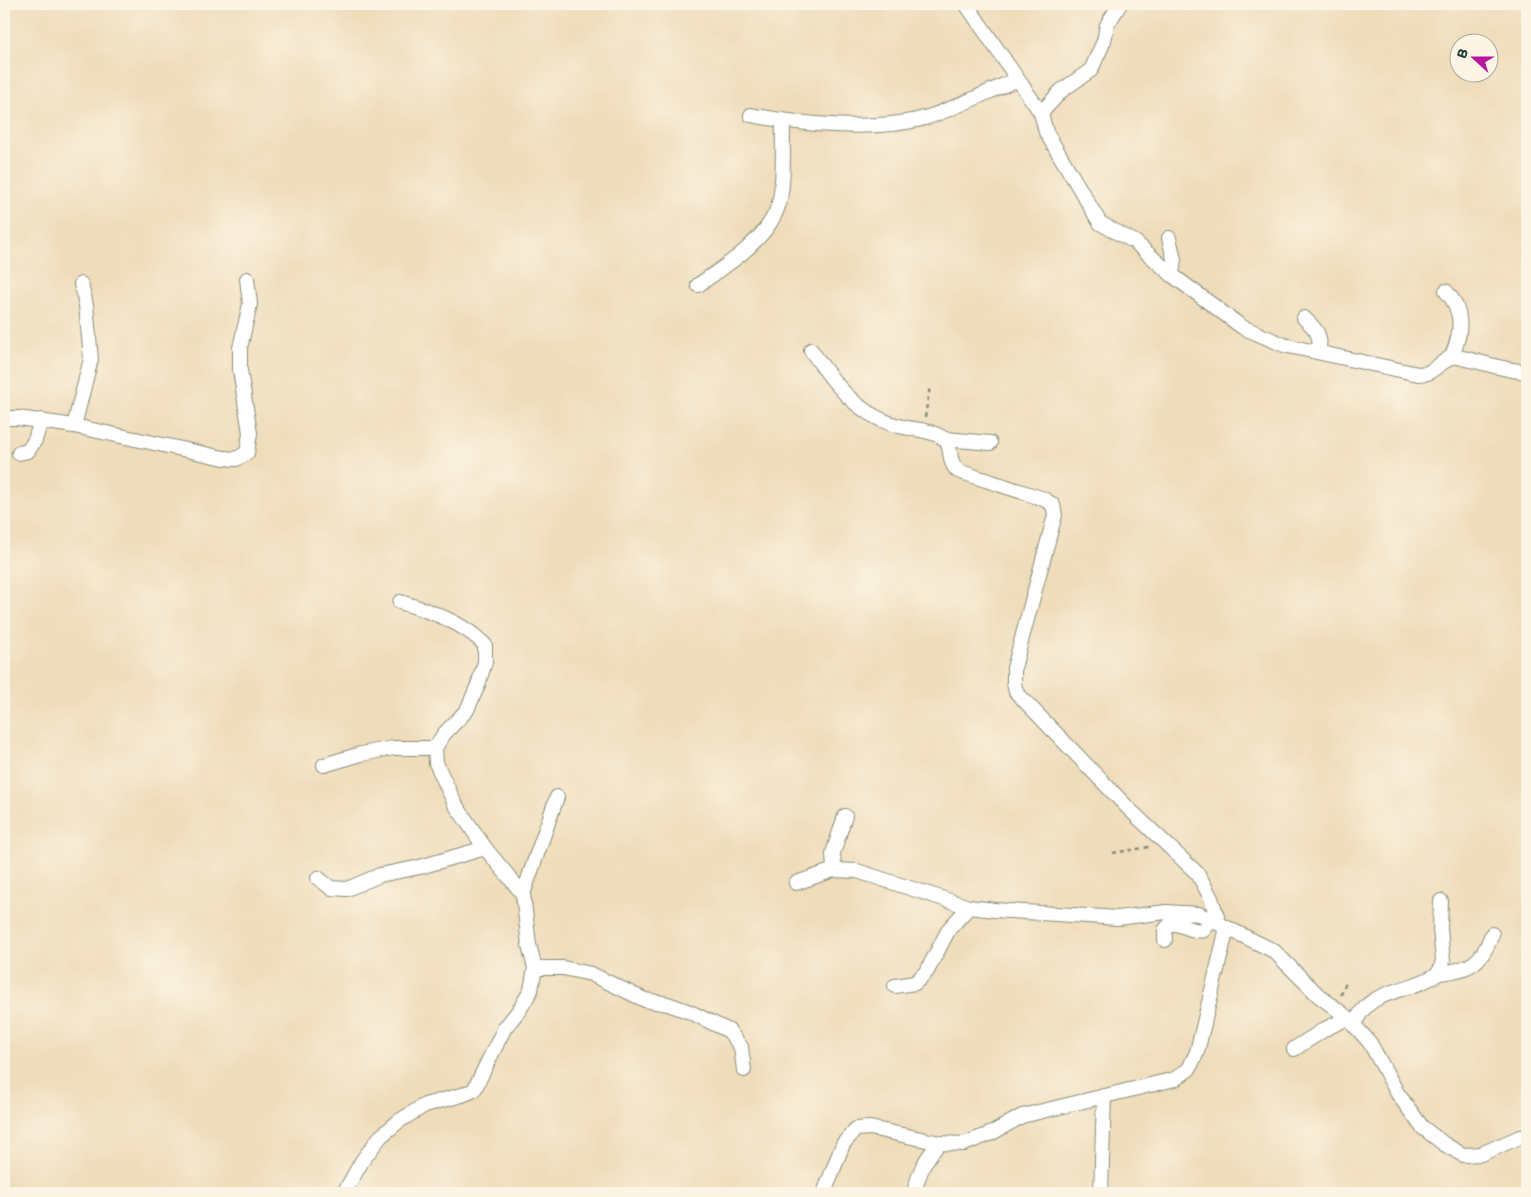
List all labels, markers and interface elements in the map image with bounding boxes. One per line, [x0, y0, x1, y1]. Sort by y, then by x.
north arrow [1448, 32, 1498, 82]
text: B [1453, 46, 1472, 61]

